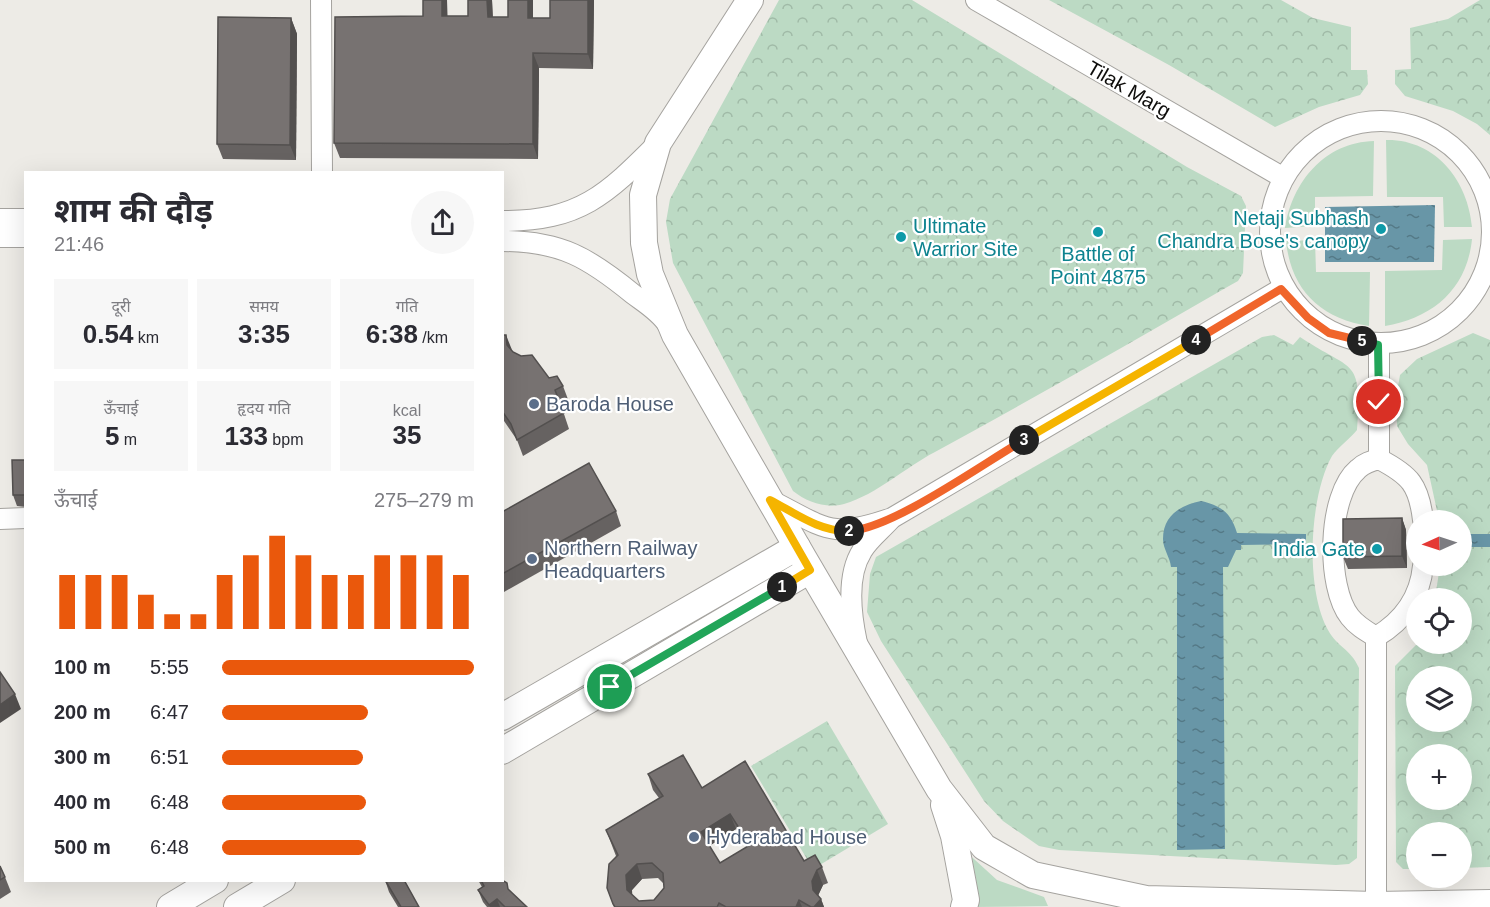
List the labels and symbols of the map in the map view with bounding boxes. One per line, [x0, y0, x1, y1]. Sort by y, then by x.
street label: Tilak Marg [1083, 56, 1175, 122]
place label: Netaji Subhash Chandra Bose's canopy [1157, 207, 1369, 252]
place label: Ultimate Warrior Site [913, 215, 1018, 260]
marker: Netaji Subhash Chandra Bose's canopy [1374, 222, 1388, 236]
marker: Battle of Point 4875 [1091, 225, 1105, 239]
marker: Ultimate Warrior Site [894, 230, 908, 244]
place label: Battle of Point 4875 [1050, 243, 1146, 288]
pin: 4 [1181, 325, 1211, 355]
pin: 5 [1347, 326, 1377, 356]
pin [1353, 376, 1404, 427]
place label: Baroda House [546, 393, 674, 415]
marker: Baroda House [527, 397, 541, 411]
pin: 3 [1009, 425, 1039, 455]
north arrow [1406, 510, 1472, 576]
pin: 2 [834, 516, 864, 546]
place label: Northern Railway Headquarters [544, 537, 697, 582]
place label: India Gate [1273, 538, 1365, 560]
marker: India Gate [1370, 542, 1384, 556]
marker: Northern Railway Headquarters [525, 552, 539, 566]
pin: 1 [767, 572, 797, 602]
pin [584, 661, 635, 712]
place label: Hyderabad House [706, 826, 867, 848]
marker: Hyderabad House [687, 830, 701, 844]

